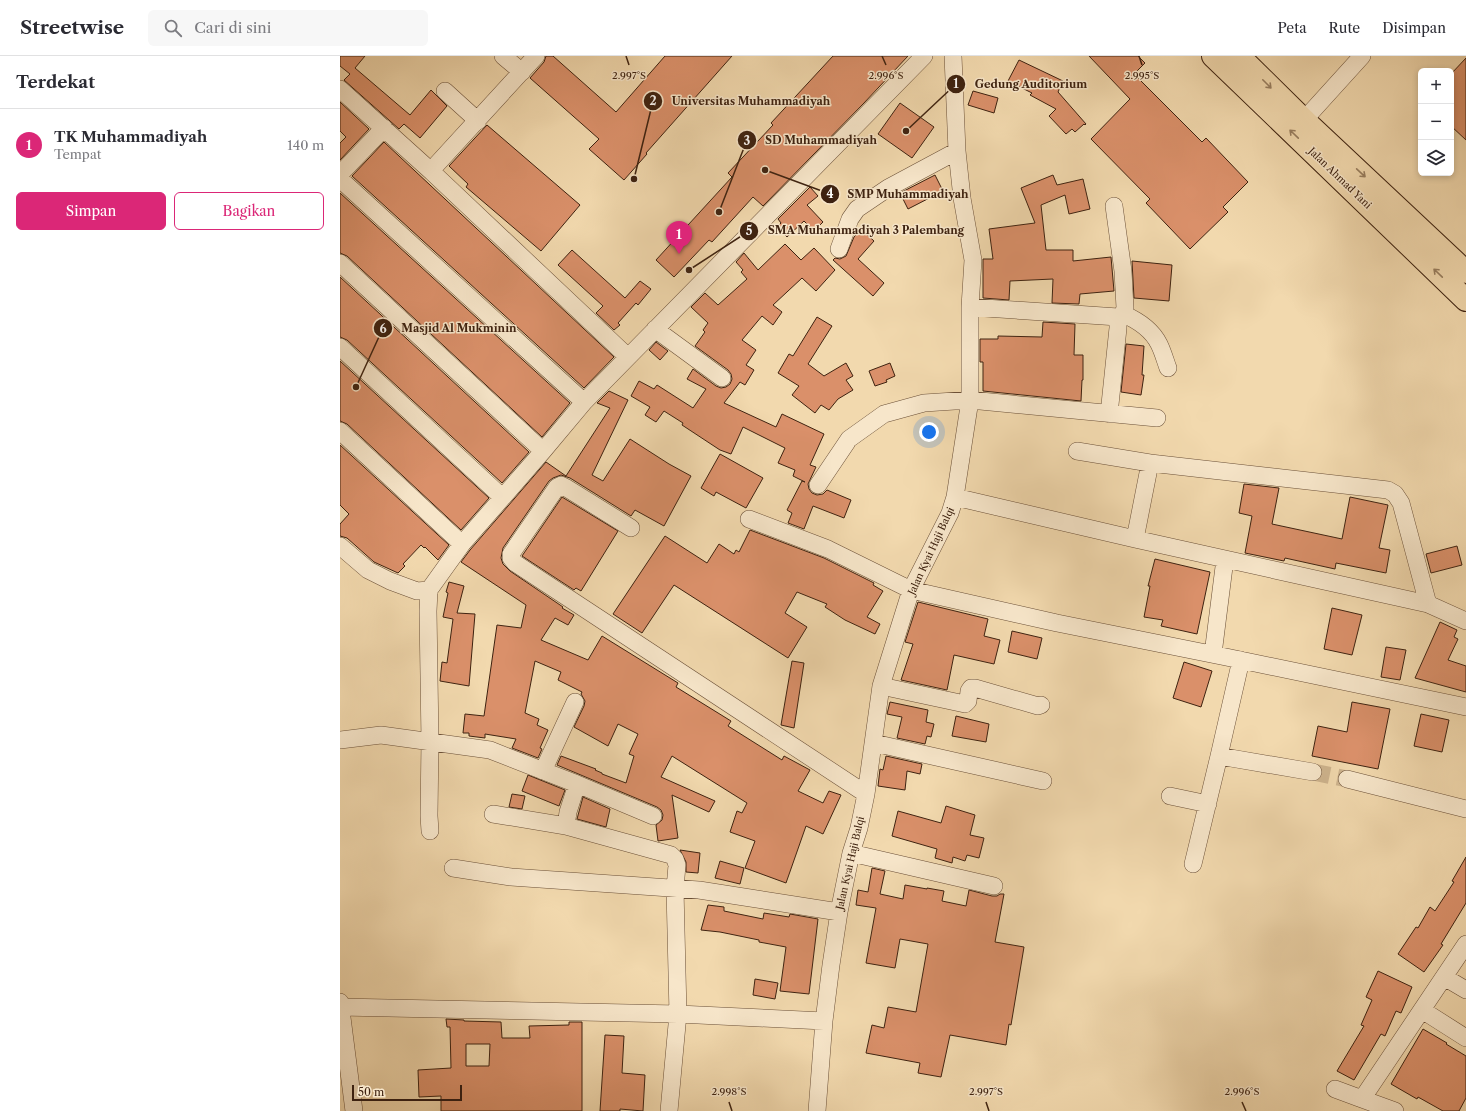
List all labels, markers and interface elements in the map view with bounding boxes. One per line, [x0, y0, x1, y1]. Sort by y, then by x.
search box [148, 10, 428, 46]
text: Streetwise [20, 16, 124, 39]
icon: search [162, 17, 184, 39]
text: Cari di sini [194, 18, 271, 37]
text: Peta [1277, 19, 1307, 37]
text: Rute [1329, 19, 1360, 37]
text: Disimpan [1382, 19, 1446, 37]
map controls [1418, 68, 1454, 176]
button: + [1418, 68, 1454, 104]
text: 2.997°S [612, 69, 646, 82]
text: 2.996°S [869, 69, 903, 82]
text: 2.995°S [1125, 69, 1159, 82]
text: Terdekat [16, 72, 95, 92]
callout: Gedung Auditorium [946, 73, 1095, 96]
text: 1 [953, 76, 959, 91]
text: Gedung Auditorium [975, 77, 1087, 91]
one-way arrow [1262, 79, 1272, 88]
callout: Universitas Muhammadiyah [643, 89, 838, 112]
text: 2 [649, 93, 657, 108]
text: Universitas Muhammadiyah [672, 94, 831, 108]
button: − [1418, 104, 1454, 140]
text: TK Muhammadiyah [54, 127, 207, 146]
callout: SD Muhammadiyah [737, 129, 885, 152]
one-way arrow [1289, 129, 1299, 139]
text: 3 [744, 133, 751, 148]
text: SD Muhammadiyah [765, 133, 877, 147]
text: 1 [26, 137, 32, 153]
text: 140 m [287, 137, 324, 153]
button: layers [1418, 140, 1454, 176]
street label: Jalan Ahmad Yani [1304, 143, 1374, 211]
text: Tempat [54, 146, 101, 162]
one-way arrow [1356, 169, 1366, 178]
callout: SMP Muhammadiyah [820, 182, 977, 205]
text: 4 [826, 186, 834, 201]
text: SMP Muhammadiyah [847, 187, 969, 201]
button: Simpan [16, 192, 166, 230]
button: Bagikan [174, 192, 324, 230]
callout: SMA Muhammadiyah 3 Palembang [739, 219, 972, 242]
pin: 1 [666, 221, 692, 254]
text: 5 [746, 223, 753, 238]
text: SMA Muhammadiyah 3 Palembang [768, 223, 965, 237]
one-way arrow [1433, 268, 1443, 278]
callout: Masjid Al Mukminin [373, 317, 524, 340]
text: 6 [379, 321, 387, 336]
text: Masjid Al Mukminin [401, 321, 517, 335]
your location [919, 422, 939, 442]
street label: Jalan Kyai Haji Balqi [904, 505, 957, 599]
street label: Jalan Kyai Haji Balqi [832, 815, 867, 913]
scale bar [352, 1083, 462, 1102]
text: 50 m [358, 1085, 384, 1099]
text: 2.998°S [711, 1085, 747, 1098]
text: 2.997°S [969, 1085, 1003, 1098]
text: 2.996°S [1225, 1085, 1259, 1098]

